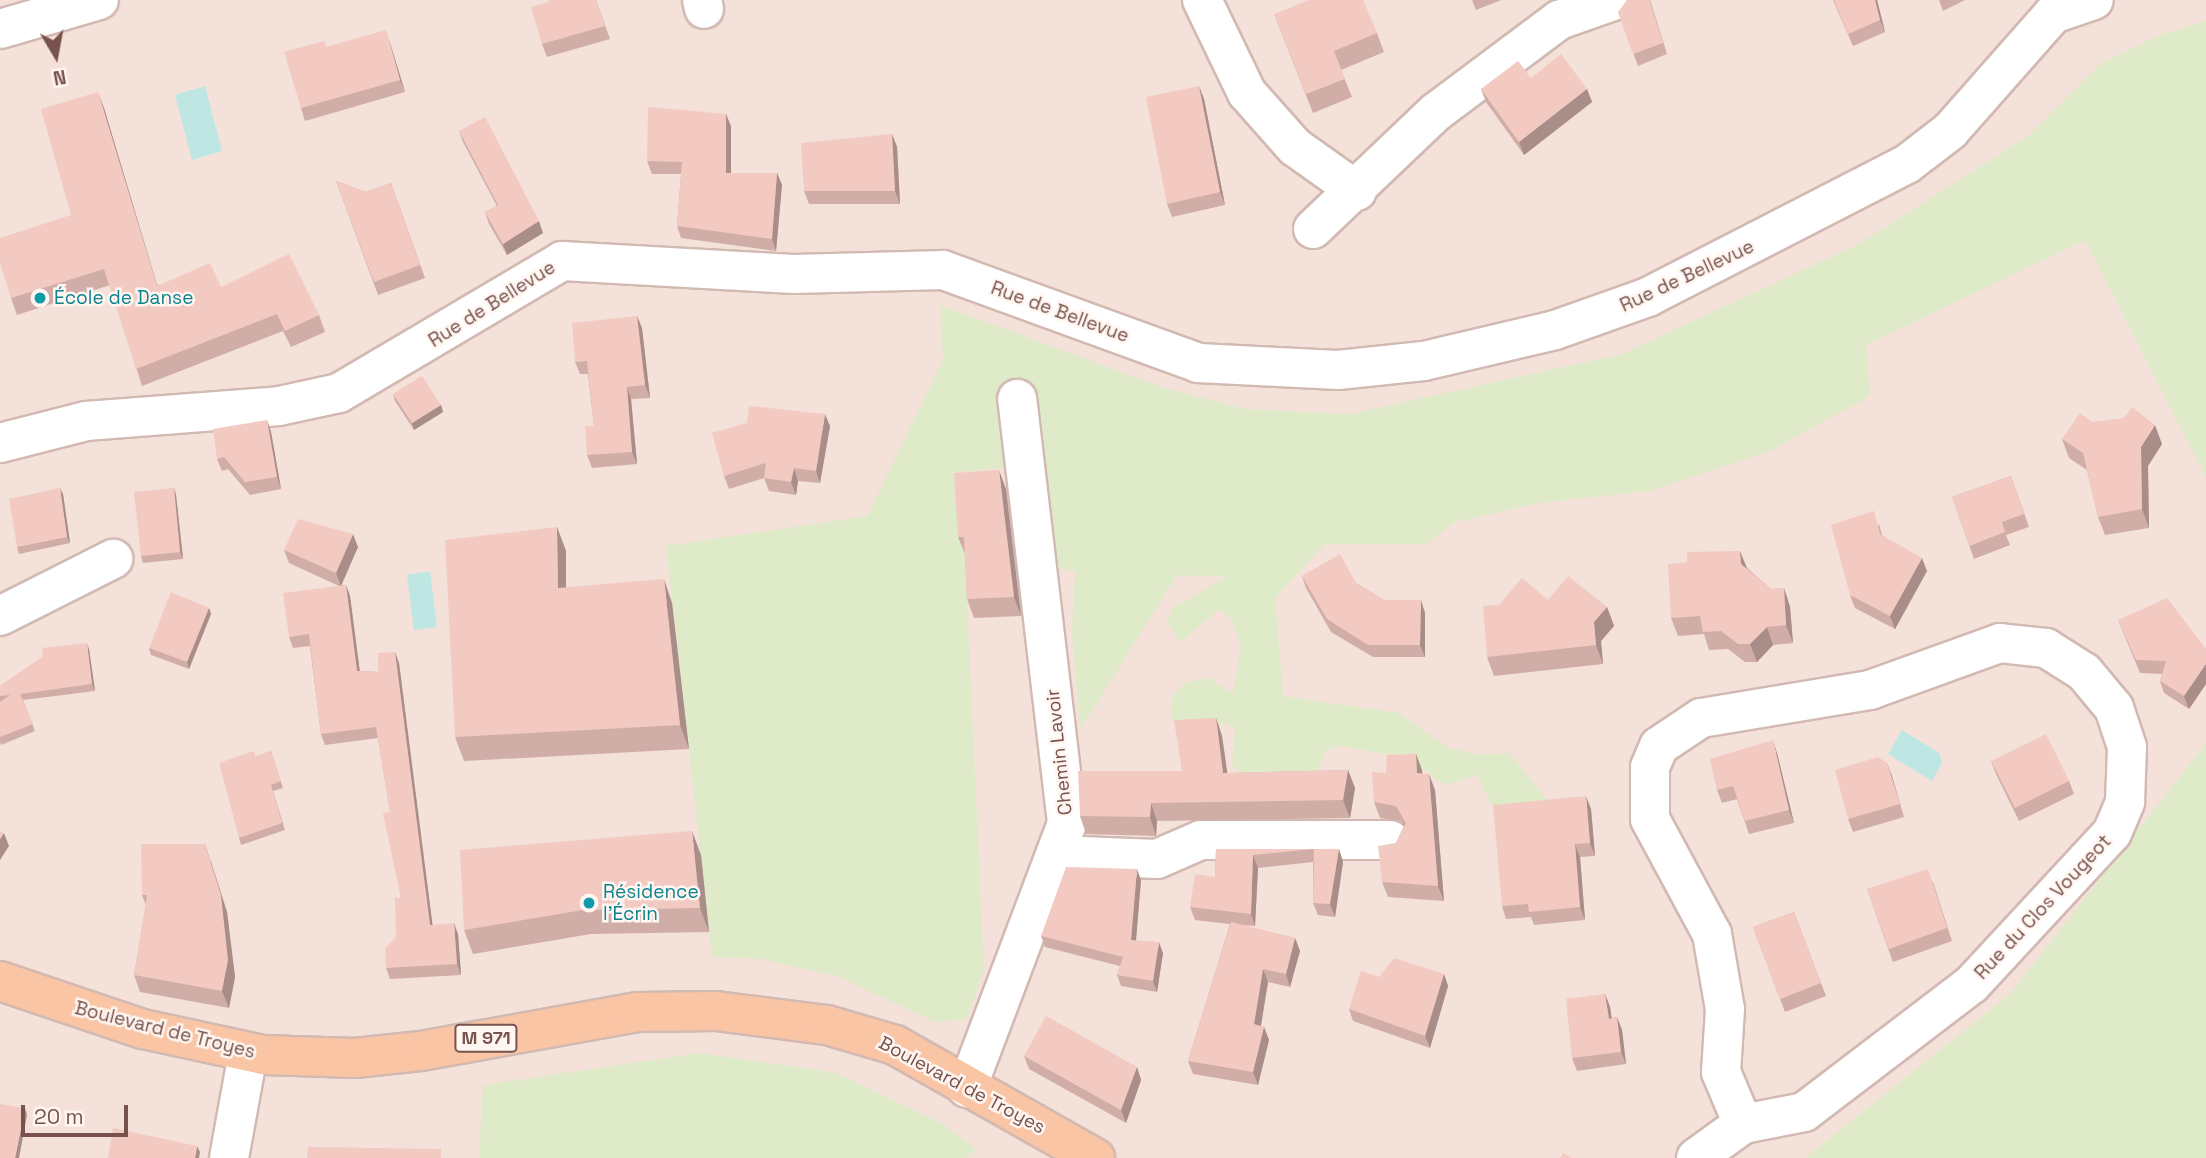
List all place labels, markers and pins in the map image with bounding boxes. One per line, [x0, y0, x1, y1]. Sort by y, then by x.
place label: École de Danse [54, 287, 193, 309]
marker: École de Danse [32, 290, 48, 306]
place label: Résidence l'Écrin [603, 881, 699, 925]
marker: Résidence l'Écrin [581, 895, 597, 911]

